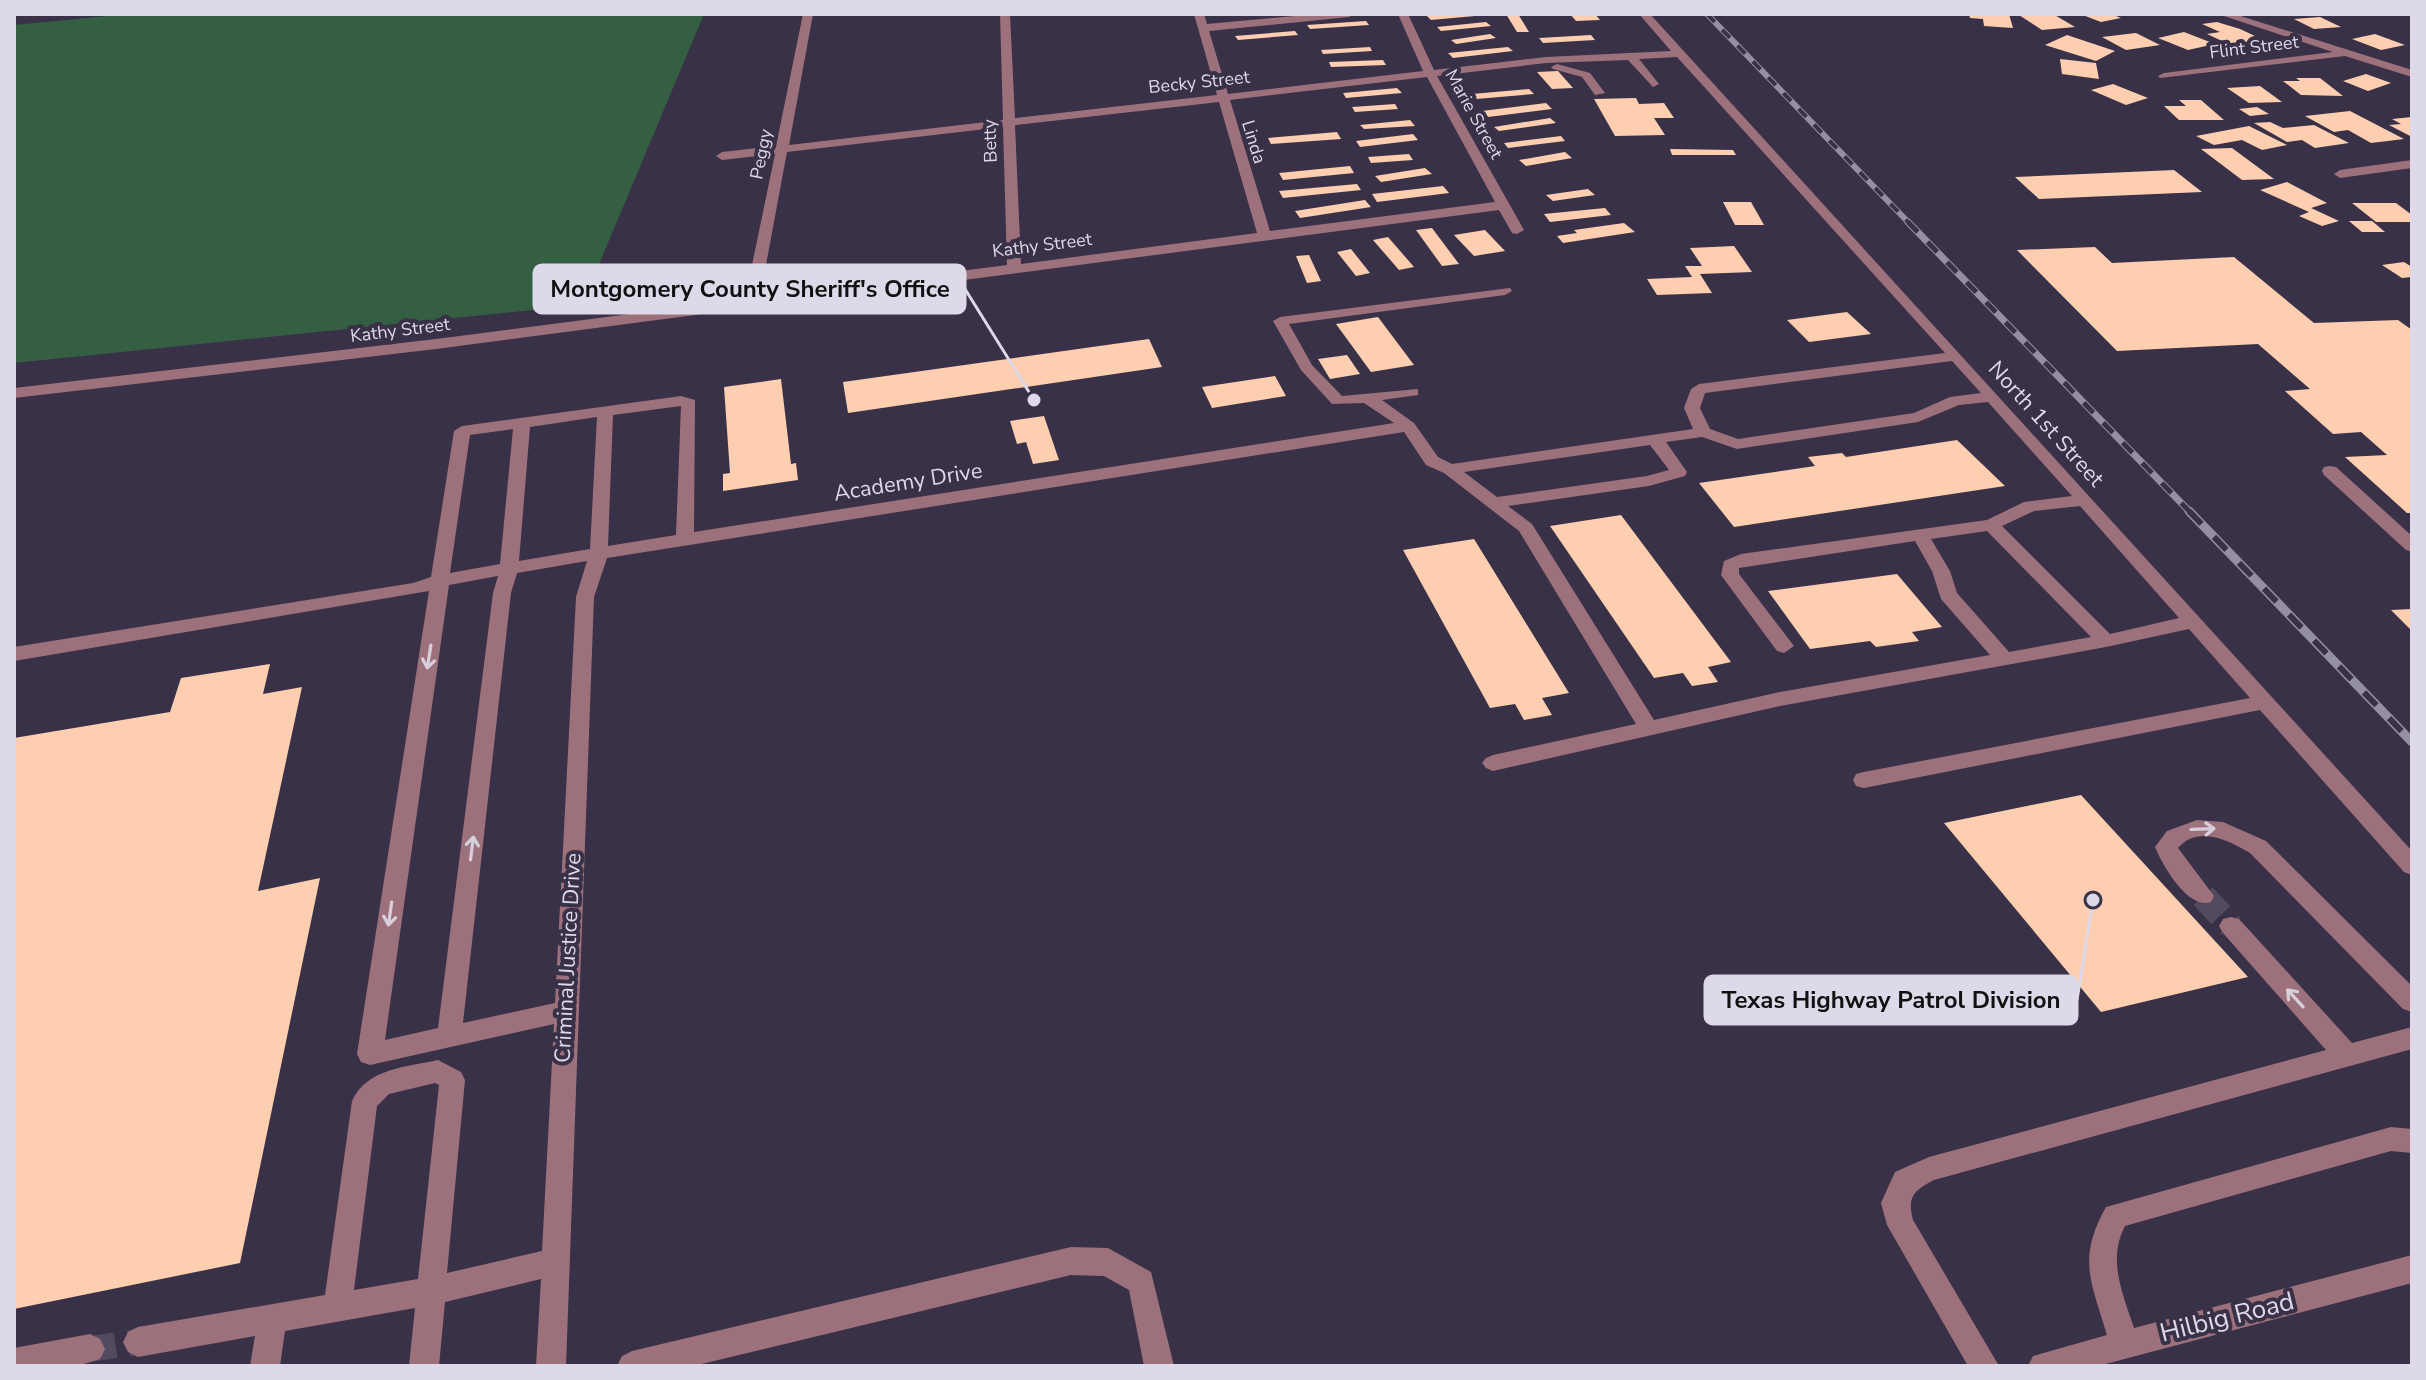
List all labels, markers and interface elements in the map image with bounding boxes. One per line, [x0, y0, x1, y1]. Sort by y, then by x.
street label: Flint Street [2208, 30, 2301, 64]
street label: Becky Street [1147, 65, 1252, 99]
street label: Marie Street [1440, 65, 1509, 164]
street label: Linda [1236, 117, 1272, 167]
street label: Betty [977, 118, 1003, 163]
street label: Peggy [744, 126, 778, 181]
street label: Kathy Street [991, 227, 1094, 263]
callout: Montgomery County Sheriff's Office [534, 265, 965, 313]
text: Montgomery County Sheriff's Office [550, 273, 950, 305]
street label: Kathy Street [349, 312, 452, 348]
street label: North 1st Street [1981, 355, 2111, 494]
street label: Academy Drive [832, 455, 984, 509]
one-way arrow [421, 644, 436, 670]
one-way arrow [2189, 822, 2216, 837]
one-way arrow [464, 835, 479, 862]
street label: Criminal Justice Drive [548, 852, 588, 1064]
one-way arrow [382, 901, 397, 926]
callout: Texas Highway Patrol Division [1705, 976, 2077, 1024]
text: Texas Highway Patrol Division [1721, 984, 2061, 1016]
one-way arrow [2287, 988, 2305, 1008]
street label: Hilbig Road [2156, 1283, 2298, 1351]

